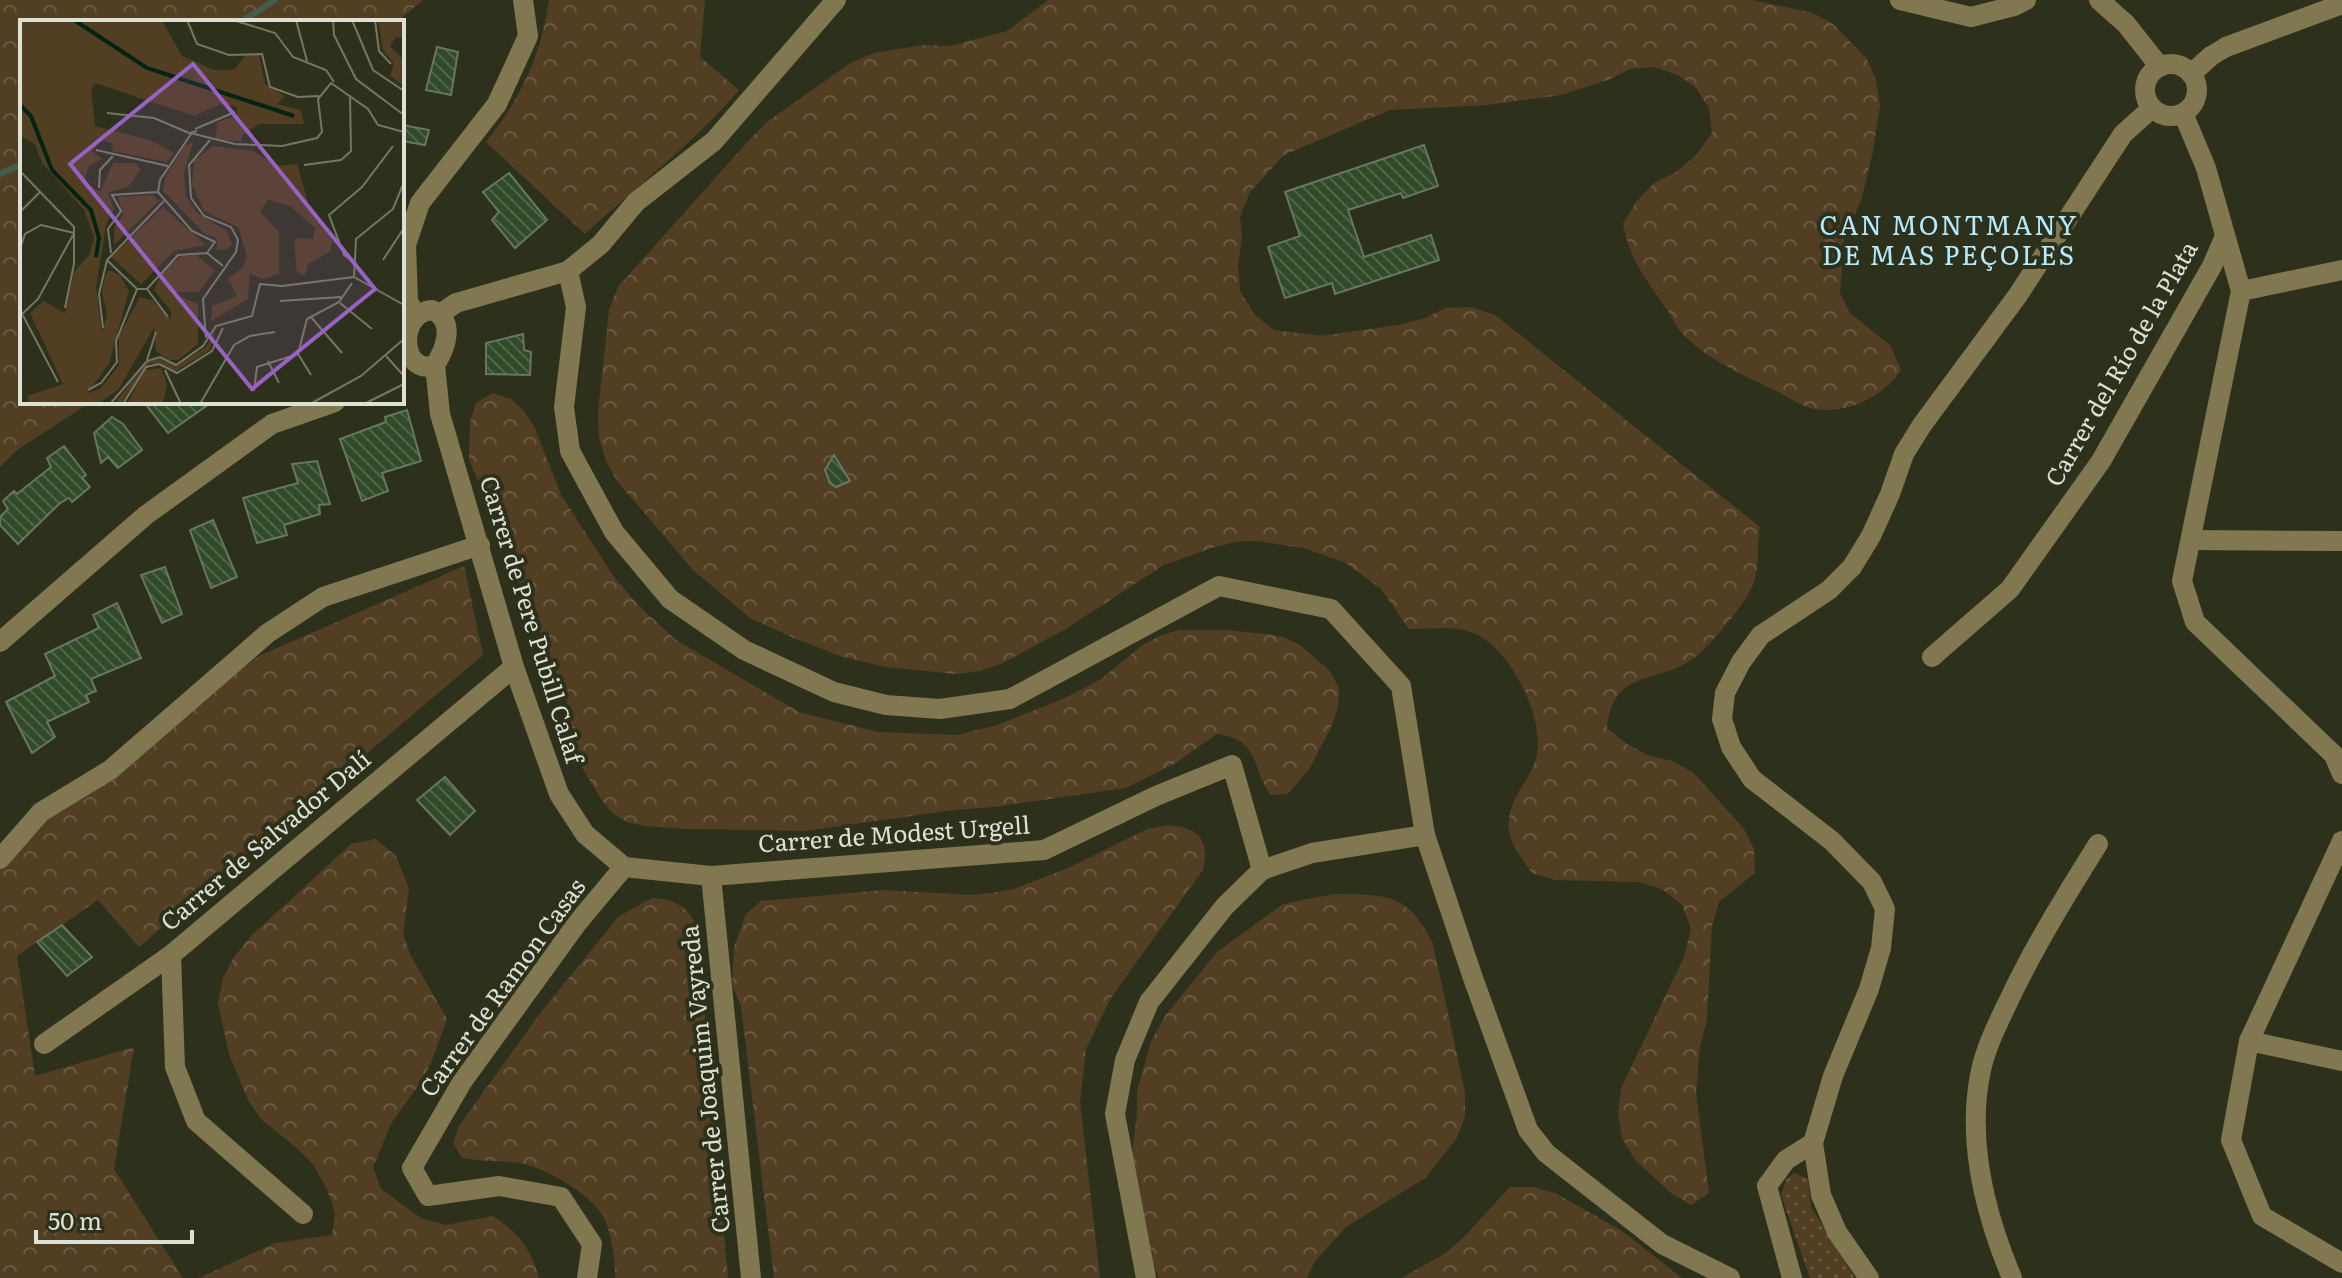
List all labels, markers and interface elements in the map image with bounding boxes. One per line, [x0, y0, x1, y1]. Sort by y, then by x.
inset map [20, 20, 404, 404]
district label: CAN MONTMANY DE MAS PEÇOLES [1819, 204, 2079, 273]
street label: Carrer del Río de la Plata [2035, 233, 2205, 492]
street label: Carrer de Pere Pubill Calaf [473, 471, 594, 769]
street label: Carrer de Salvador Dalí [152, 741, 377, 937]
street label: Carrer de Modest Urgell [757, 806, 1031, 859]
street label: Carrer de Ramon Casas [410, 870, 592, 1103]
street label: Carrer de Joaquim Vayreda [670, 924, 737, 1235]
scale bar [36, 1194, 192, 1244]
text: 50 m [48, 1202, 102, 1237]

